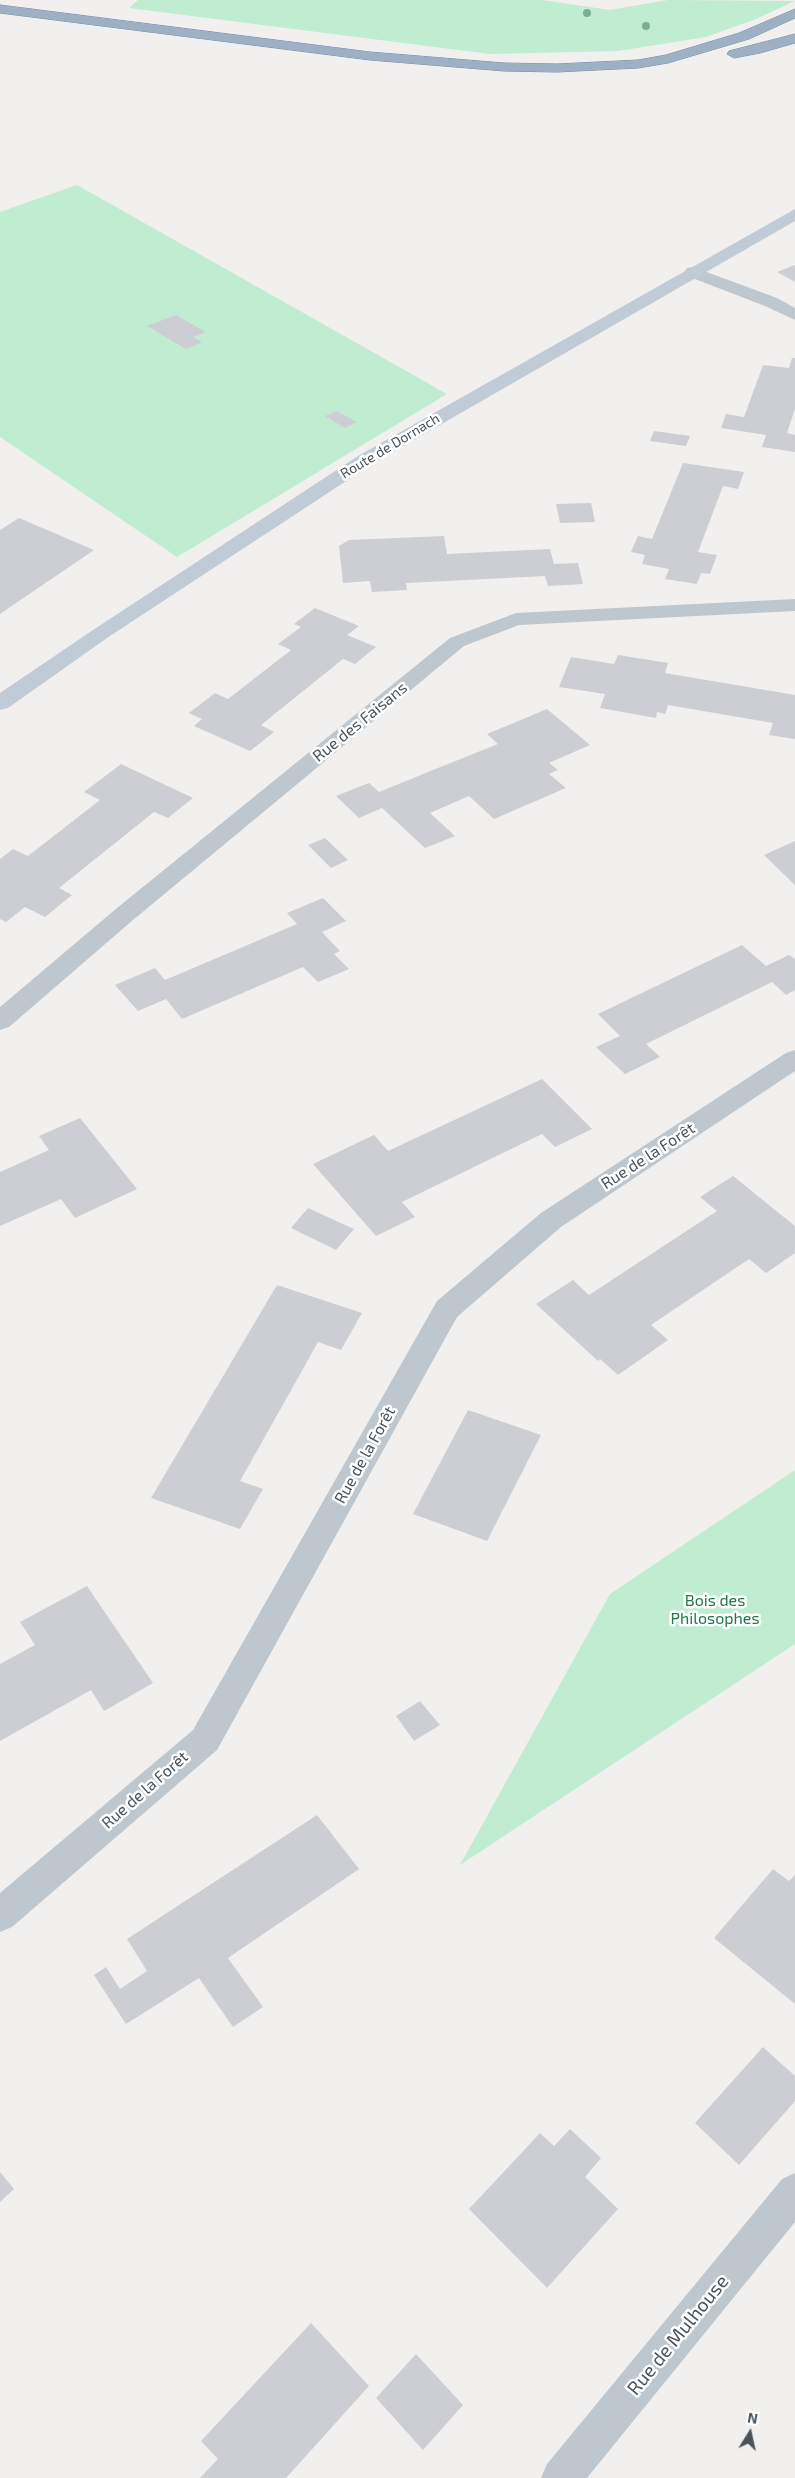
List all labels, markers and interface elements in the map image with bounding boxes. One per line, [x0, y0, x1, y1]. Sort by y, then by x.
street label: Route de Dornach [337, 410, 443, 482]
street label: Rue des Faisans [309, 678, 411, 766]
street label: Rue de la Forêt [598, 1119, 698, 1193]
street label: Rue de la Forêt [330, 1403, 400, 1507]
park label: Bois des Philosophes [670, 1591, 760, 1629]
street label: Rue de la Forêt [98, 1747, 192, 1833]
street label: Rue de Mulhouse [623, 2270, 733, 2400]
north arrow [725, 2408, 775, 2458]
text: N [746, 2408, 759, 2427]

